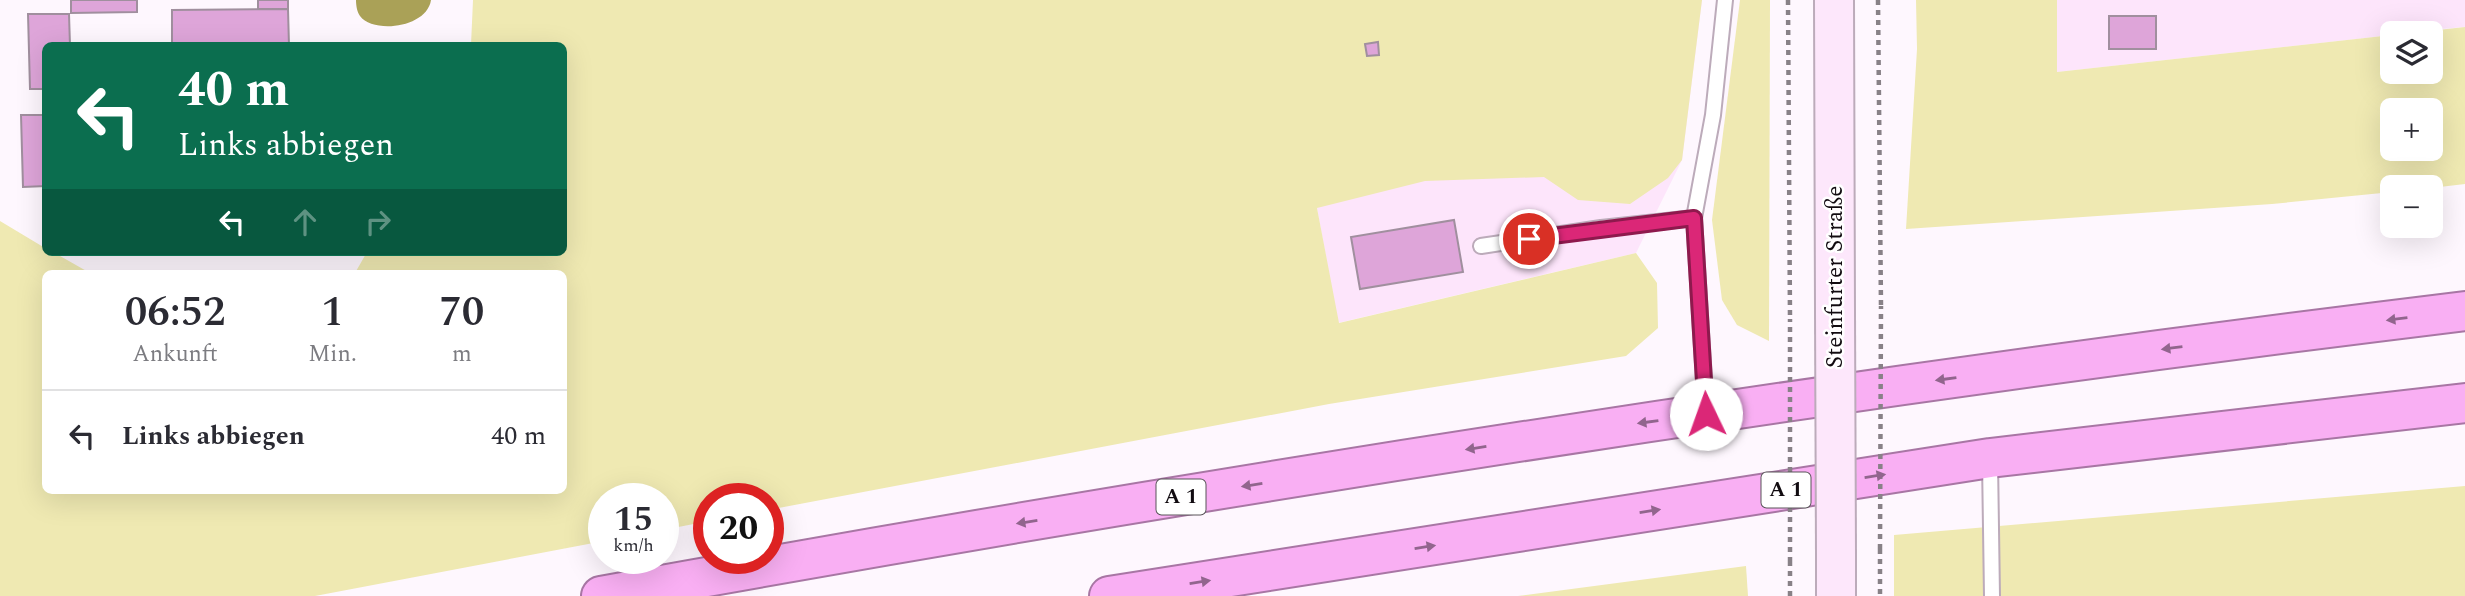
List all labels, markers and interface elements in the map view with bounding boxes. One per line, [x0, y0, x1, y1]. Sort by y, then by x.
map controls [2380, 21, 2443, 238]
button: layers [2380, 21, 2443, 84]
text: 40 m [178, 53, 289, 128]
icon: left [63, 70, 154, 161]
button: + [2380, 98, 2443, 161]
text: Links abbiegen [178, 121, 394, 170]
button: − [2380, 175, 2443, 238]
street label: Steinfurter Straße [1818, 186, 1853, 368]
icon: left [213, 203, 251, 241]
icon: ahead [286, 203, 324, 241]
icon: right [359, 203, 397, 241]
pin [1499, 209, 1559, 269]
icon: arrive [1510, 220, 1548, 258]
text: 06:52 [125, 281, 226, 344]
text: 1 [321, 281, 344, 344]
text: 70 [439, 281, 484, 344]
one-way arrow [2386, 314, 2408, 325]
text: Ankunft [132, 337, 218, 372]
text: Min. [308, 337, 357, 372]
text: m [452, 337, 472, 372]
one-way arrow [2160, 342, 2182, 353]
one-way arrow [1935, 373, 1957, 384]
position arrow [1669, 377, 1743, 451]
text: Links abbiegen [122, 416, 305, 456]
text: 40 m [491, 416, 546, 456]
icon: left [63, 417, 101, 455]
one-way arrow [1637, 417, 1659, 428]
one-way arrow [1465, 443, 1487, 454]
one-way arrow [1864, 470, 1886, 481]
road number: A 1 [1762, 472, 1810, 508]
road number: A 1 [1156, 480, 1206, 514]
one-way arrow [1241, 480, 1263, 491]
speed limit sign: 20 [693, 483, 784, 574]
text: 15 [614, 493, 653, 546]
one-way arrow [1639, 506, 1661, 517]
one-way arrow [1016, 517, 1038, 528]
text: km/h [613, 532, 654, 559]
one-way arrow [1414, 541, 1436, 552]
one-way arrow [1189, 576, 1211, 587]

